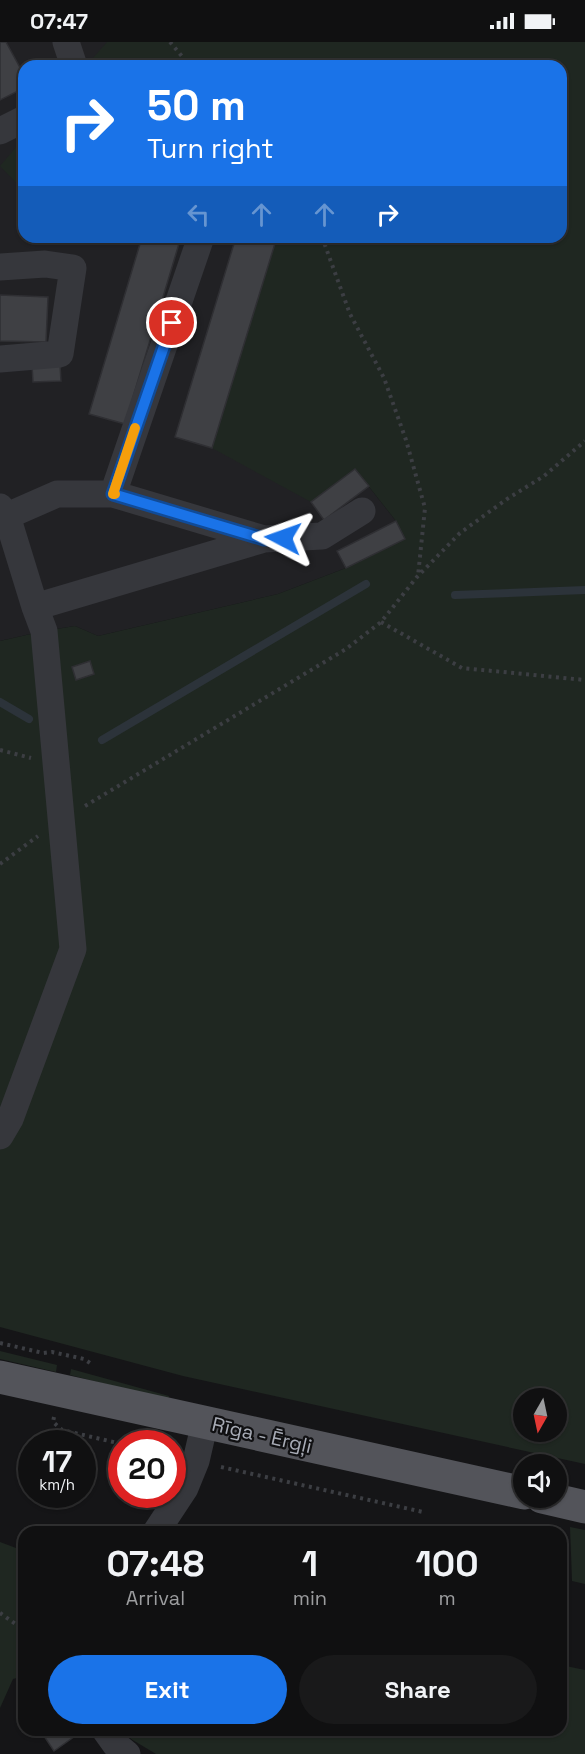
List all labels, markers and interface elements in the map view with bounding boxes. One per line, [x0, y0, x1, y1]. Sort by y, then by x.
text: 07:47 [30, 7, 88, 35]
text: 50 m [147, 79, 246, 132]
icon: right [48, 84, 126, 162]
text: Turn right [147, 131, 274, 166]
icon: left [182, 198, 215, 231]
icon: ahead [245, 198, 278, 231]
icon: ahead [308, 198, 341, 231]
icon: right [371, 198, 404, 231]
pin [146, 297, 197, 348]
icon: arrive [155, 306, 188, 339]
position arrow [251, 506, 315, 570]
north arrow [513, 1388, 567, 1442]
map controls [513, 1388, 567, 1508]
street label: Rīga - Ērgļi [209, 1411, 315, 1459]
speed limit sign: 20 [108, 1430, 186, 1508]
text: 17 [42, 1442, 72, 1481]
button: sound [513, 1454, 567, 1508]
text: km/h [39, 1475, 75, 1494]
text: 07:48 [106, 1541, 204, 1587]
text: 1 [302, 1541, 318, 1587]
text: 100 [416, 1541, 479, 1587]
text: Arrival [126, 1585, 185, 1611]
text: min [293, 1585, 327, 1611]
text: m [438, 1585, 456, 1611]
button: Exit [48, 1655, 287, 1724]
button: Share [299, 1655, 537, 1724]

